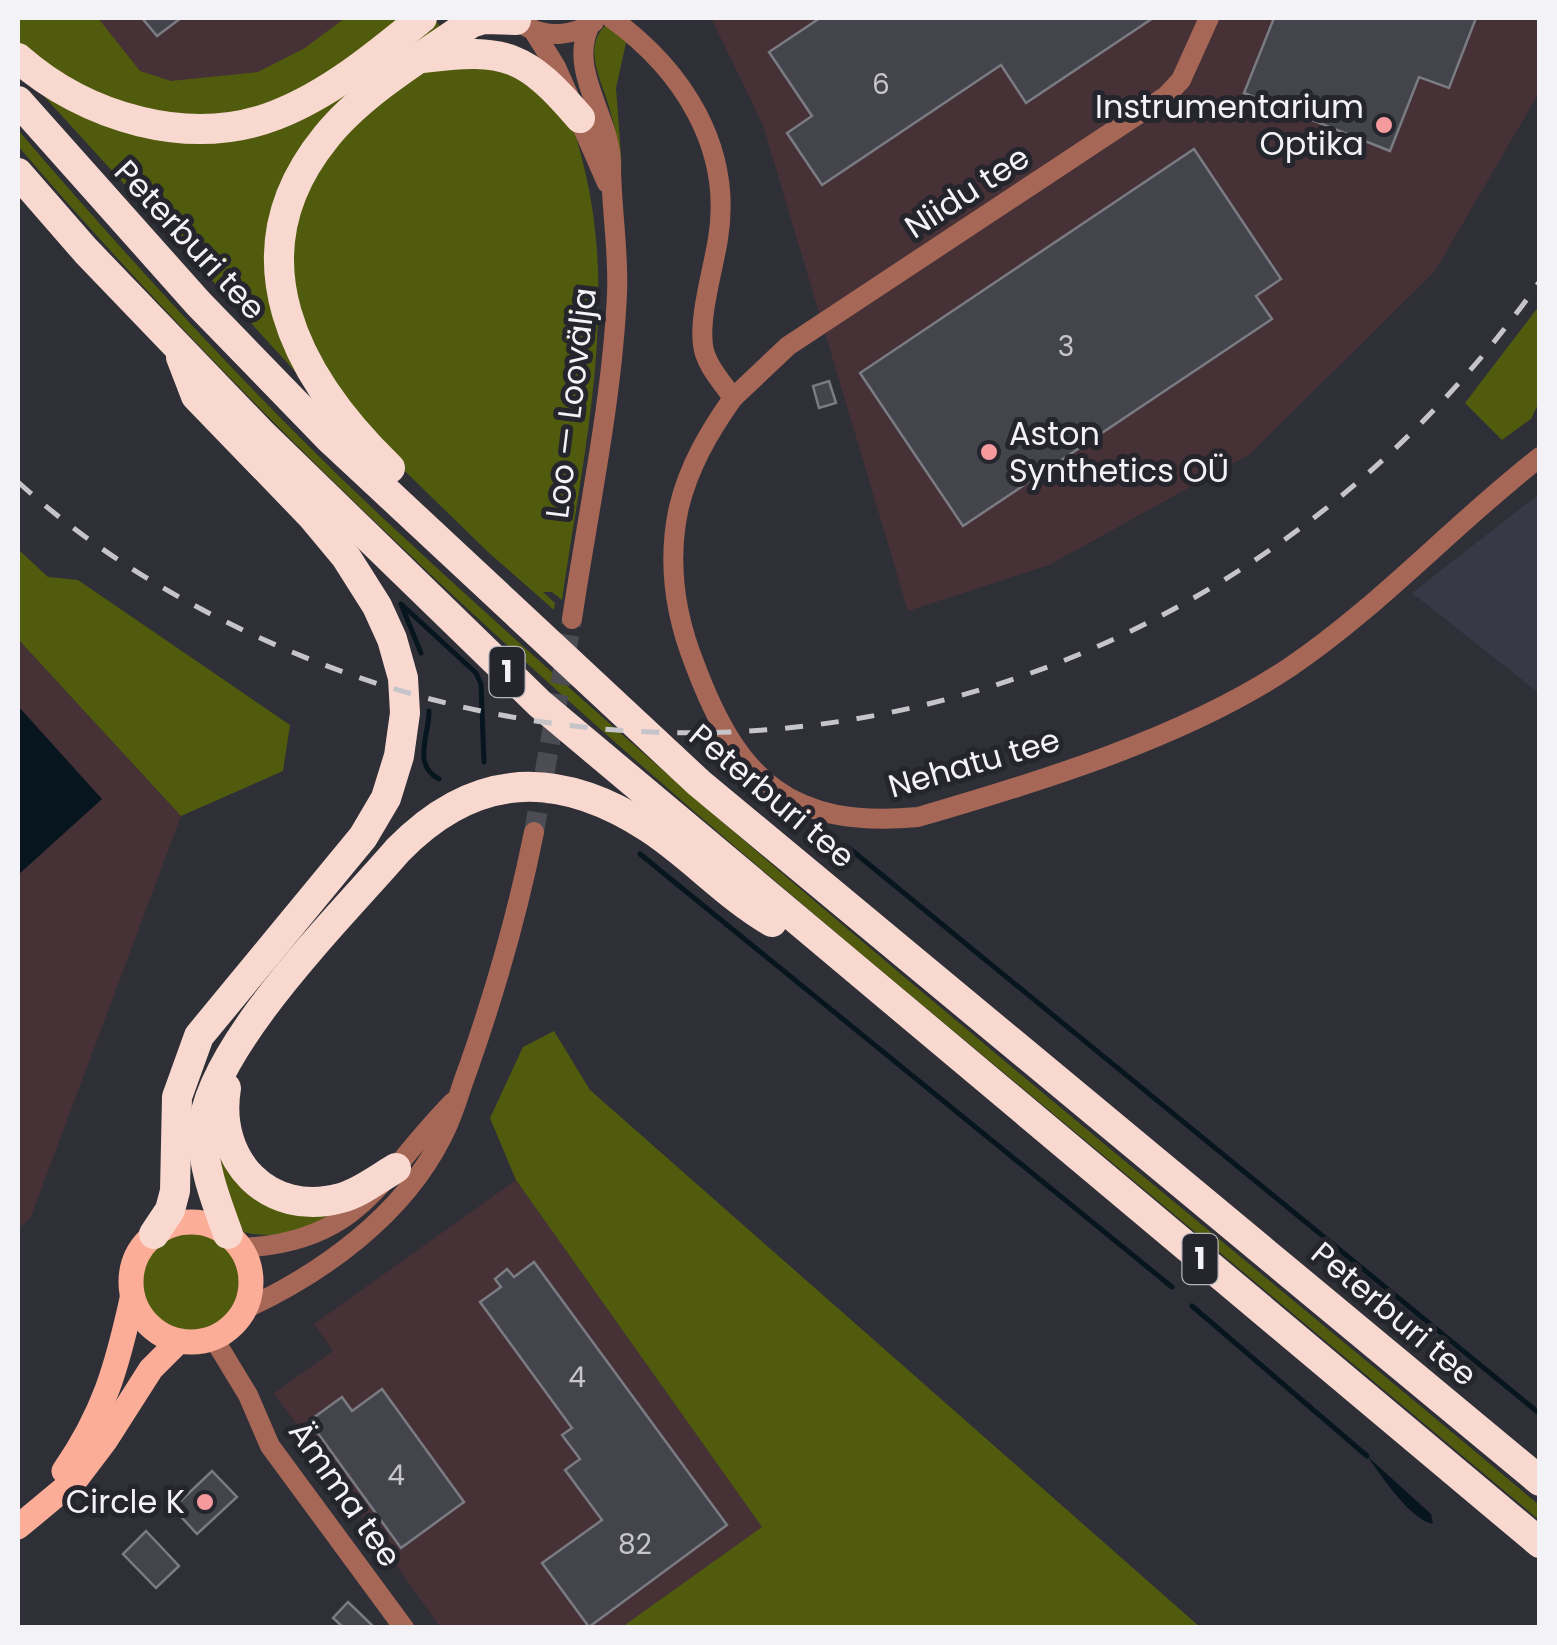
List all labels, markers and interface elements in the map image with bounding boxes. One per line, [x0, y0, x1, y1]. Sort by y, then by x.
house number: 6 [872, 65, 890, 104]
place label: Instrumentarium Optika [1095, 84, 1364, 166]
marker: Instrumentarium Optika [1373, 114, 1395, 136]
street label: Niidu tee [896, 135, 1038, 249]
street label: Peterburi tee [104, 150, 276, 329]
street label: Loo — Loovälja [534, 285, 607, 521]
house number: 3 [1058, 327, 1074, 366]
place label: Aston Synthetics OÜ [1009, 411, 1229, 493]
marker: Aston Synthetics OÜ [978, 441, 1000, 463]
road number: 1 [490, 647, 524, 697]
street label: Peterburi tee [680, 713, 865, 878]
street label: Nehatu tee [883, 717, 1065, 808]
street label: Peterburi tee [1302, 1231, 1487, 1396]
road number: 1 [1182, 1234, 1218, 1284]
house number: 4 [568, 1358, 586, 1397]
street label: Ämma tee [279, 1412, 412, 1576]
house number: 4 [387, 1456, 405, 1495]
place label: Circle K [66, 1479, 185, 1524]
marker: Circle K [194, 1491, 216, 1513]
house number: 82 [618, 1525, 652, 1564]

